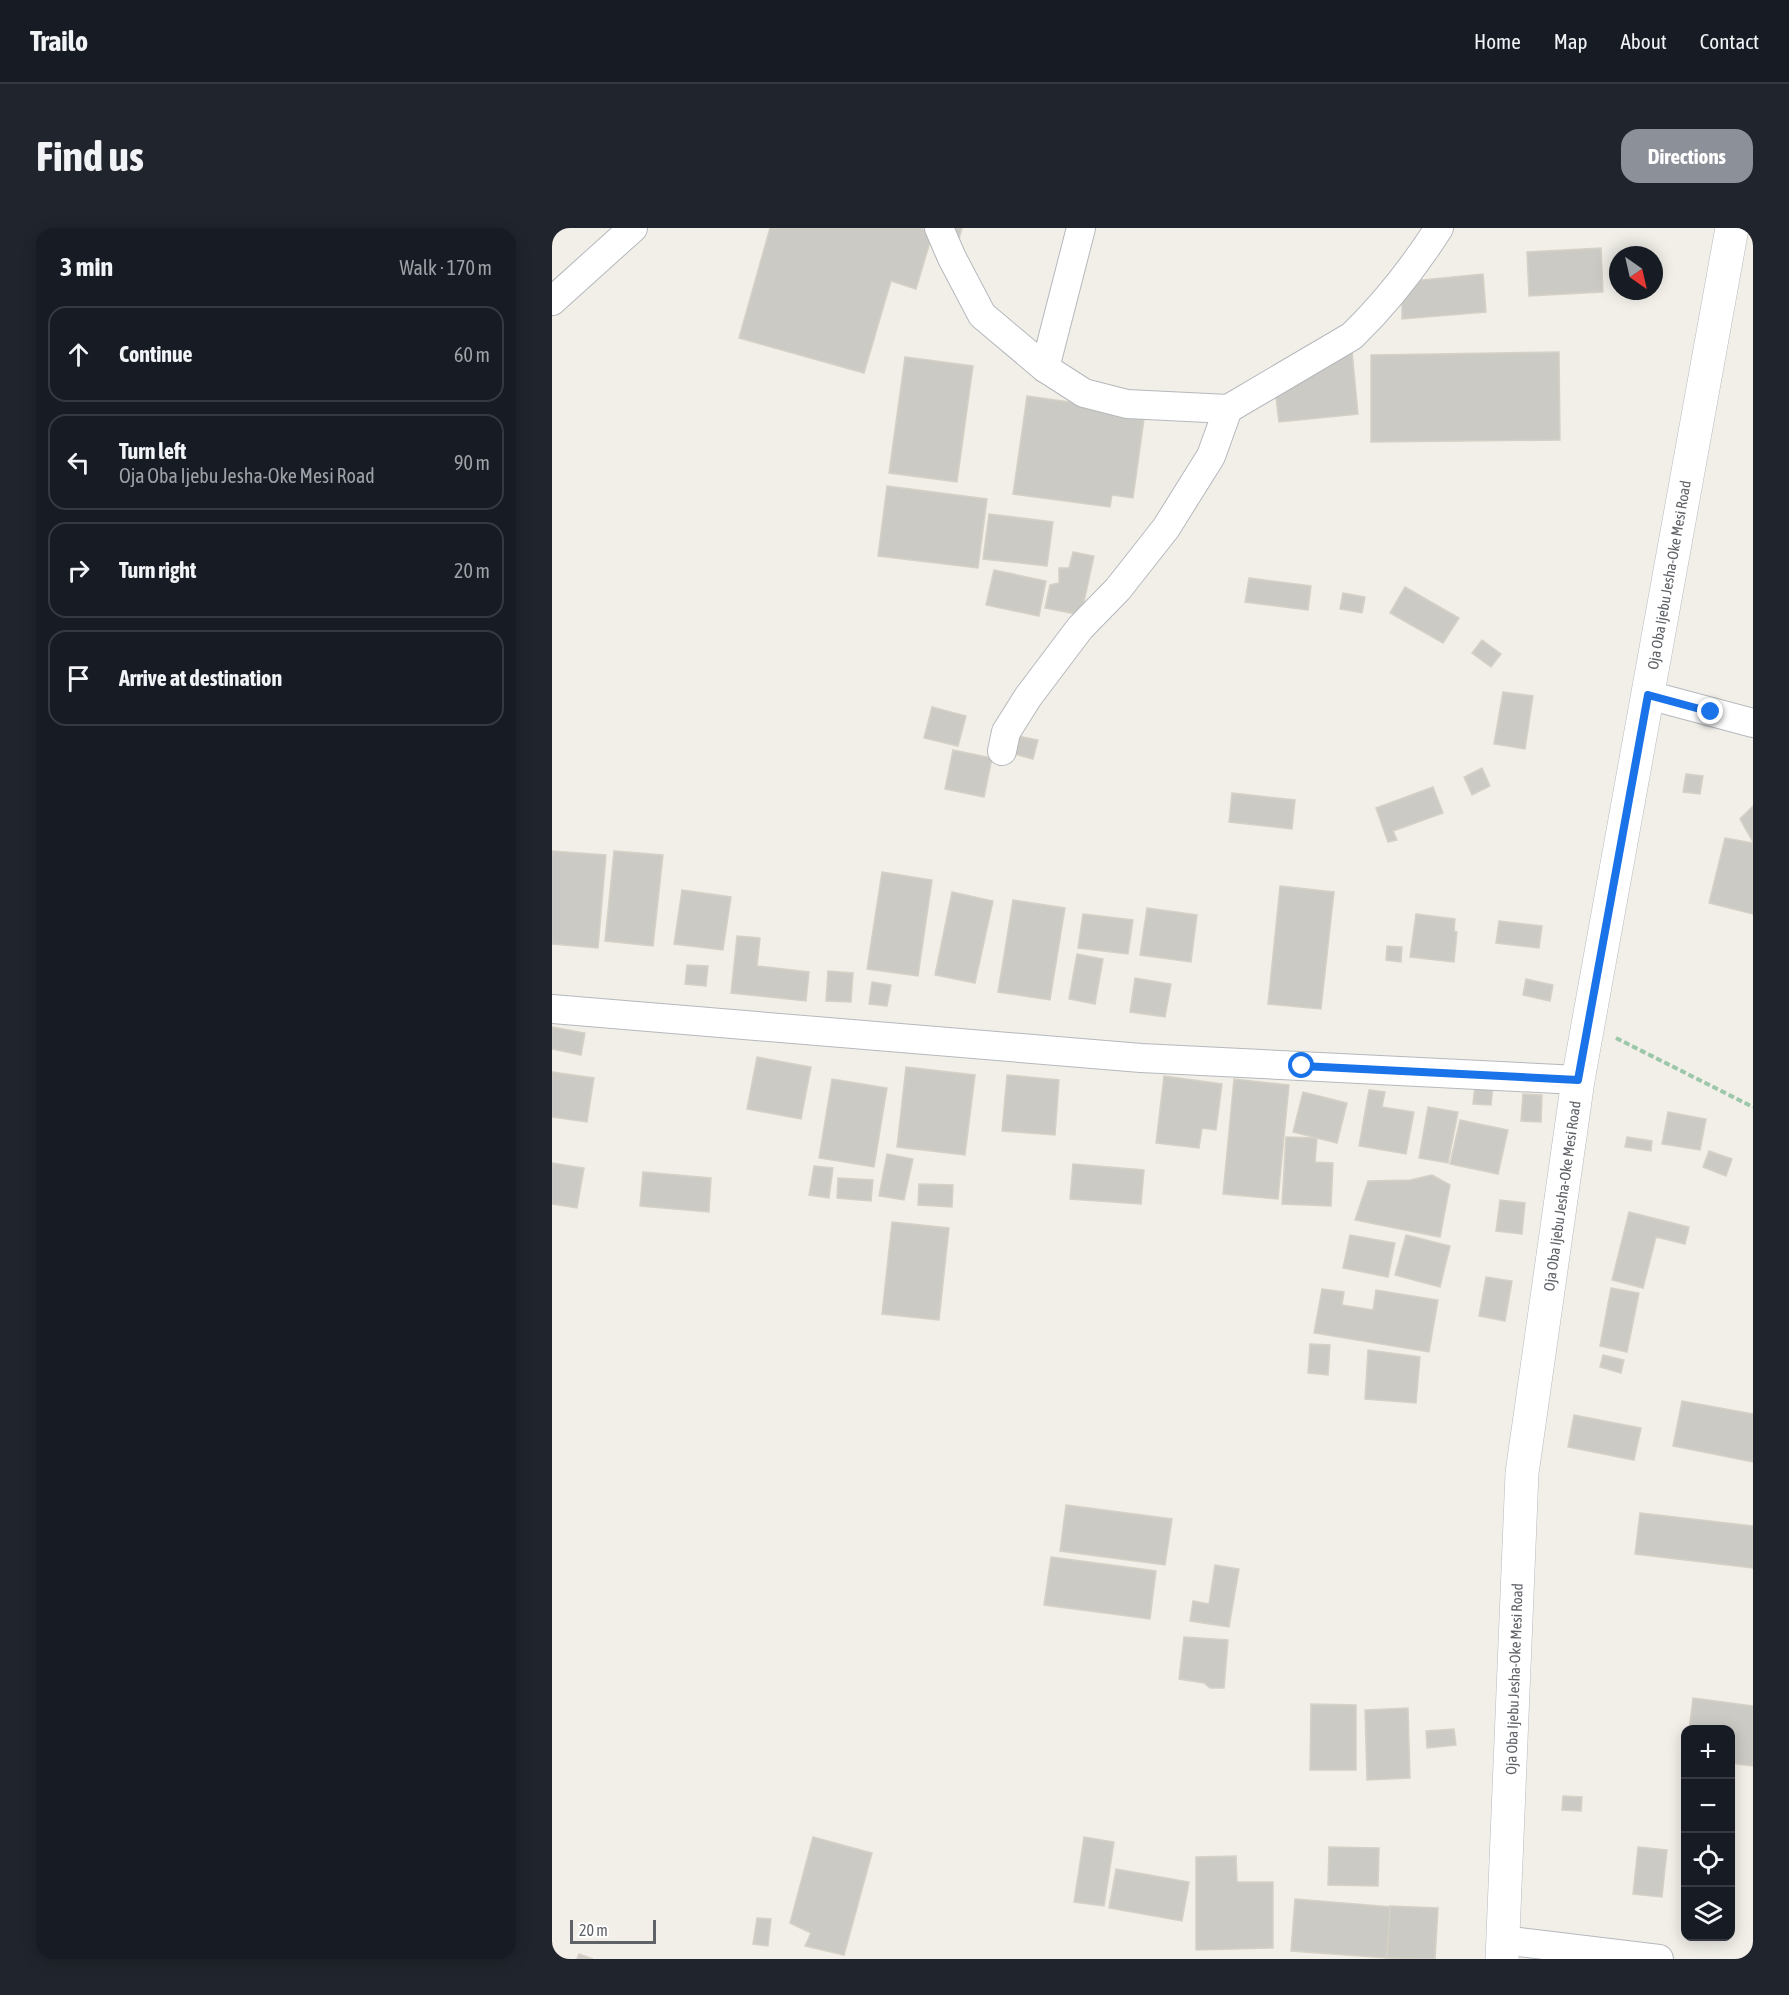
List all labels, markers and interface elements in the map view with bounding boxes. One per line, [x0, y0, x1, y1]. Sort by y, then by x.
text: Trailo [30, 25, 88, 57]
text: Home [1474, 29, 1521, 53]
text: Map [1554, 29, 1588, 53]
text: About [1621, 29, 1667, 53]
text: Contact [1700, 29, 1759, 53]
button: Directions [1621, 129, 1753, 183]
text: Find us [36, 132, 144, 180]
north arrow [1609, 246, 1663, 300]
text: 3 min [60, 252, 113, 282]
text: Walk · 170 m [400, 256, 492, 279]
icon: ahead [62, 338, 95, 371]
text: Continue [119, 341, 193, 367]
text: 60 m [454, 343, 490, 366]
text: Turn left [119, 438, 186, 464]
icon: left [62, 446, 95, 479]
text: 90 m [454, 451, 490, 474]
text: Oja Oba Ijebu Jesha-Oke Mesi Road [119, 464, 375, 487]
street label: Oja Oba Ijebu Jesha-Oke Mesi Road [1644, 479, 1694, 671]
icon: right [62, 554, 95, 587]
text: Turn right [119, 557, 196, 583]
text: 20 m [454, 559, 490, 582]
icon: arrive [62, 662, 95, 695]
text: Arrive at destination [119, 665, 282, 691]
route end [1697, 698, 1723, 724]
route start [1288, 1052, 1314, 1078]
street label: Oja Oba Ijebu Jesha-Oke Mesi Road [1540, 1100, 1584, 1292]
street label: Oja Oba Ijebu Jesha-Oke Mesi Road [1502, 1583, 1526, 1775]
map controls [1681, 1725, 1735, 1941]
button: + [1681, 1725, 1735, 1779]
button: − [1681, 1779, 1735, 1833]
button: locate [1681, 1833, 1735, 1887]
button: layers [1681, 1887, 1735, 1941]
scale bar [570, 1917, 656, 1944]
text: 20 m [579, 1921, 608, 1939]

